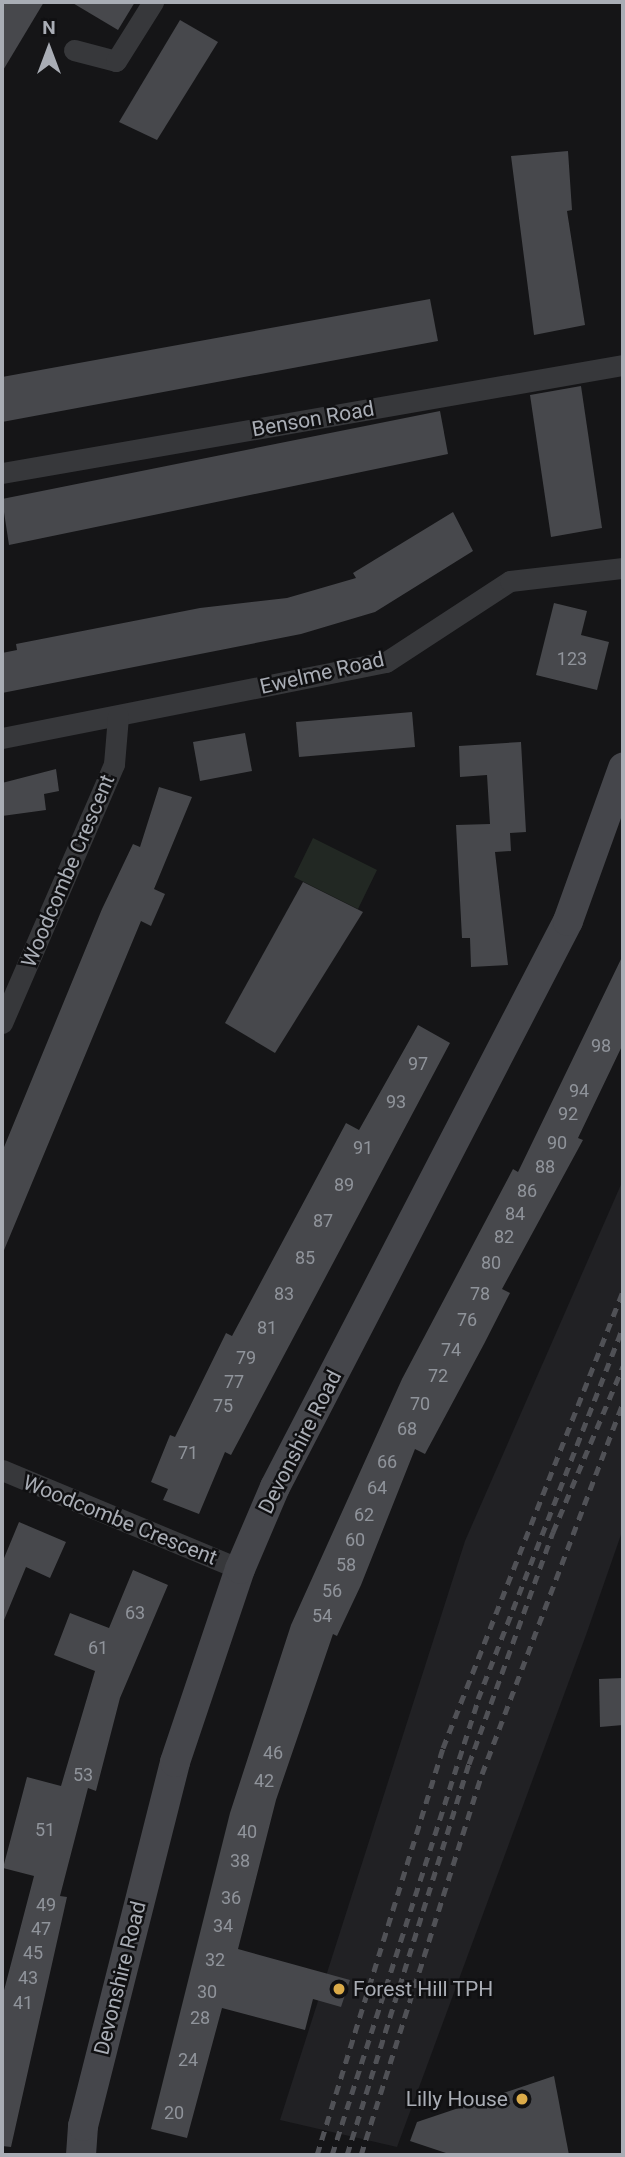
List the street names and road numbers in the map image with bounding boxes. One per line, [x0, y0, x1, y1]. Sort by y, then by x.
street label: Benson Road [250, 396, 376, 442]
street label: Ewelme Road [257, 646, 387, 700]
street label: Woodcombe Crescent [16, 771, 120, 971]
street label: Devonshire Road [253, 1366, 347, 1518]
street label: Woodcombe Crescent [19, 1470, 221, 1570]
street label: Devonshire Road [89, 1899, 151, 2057]

